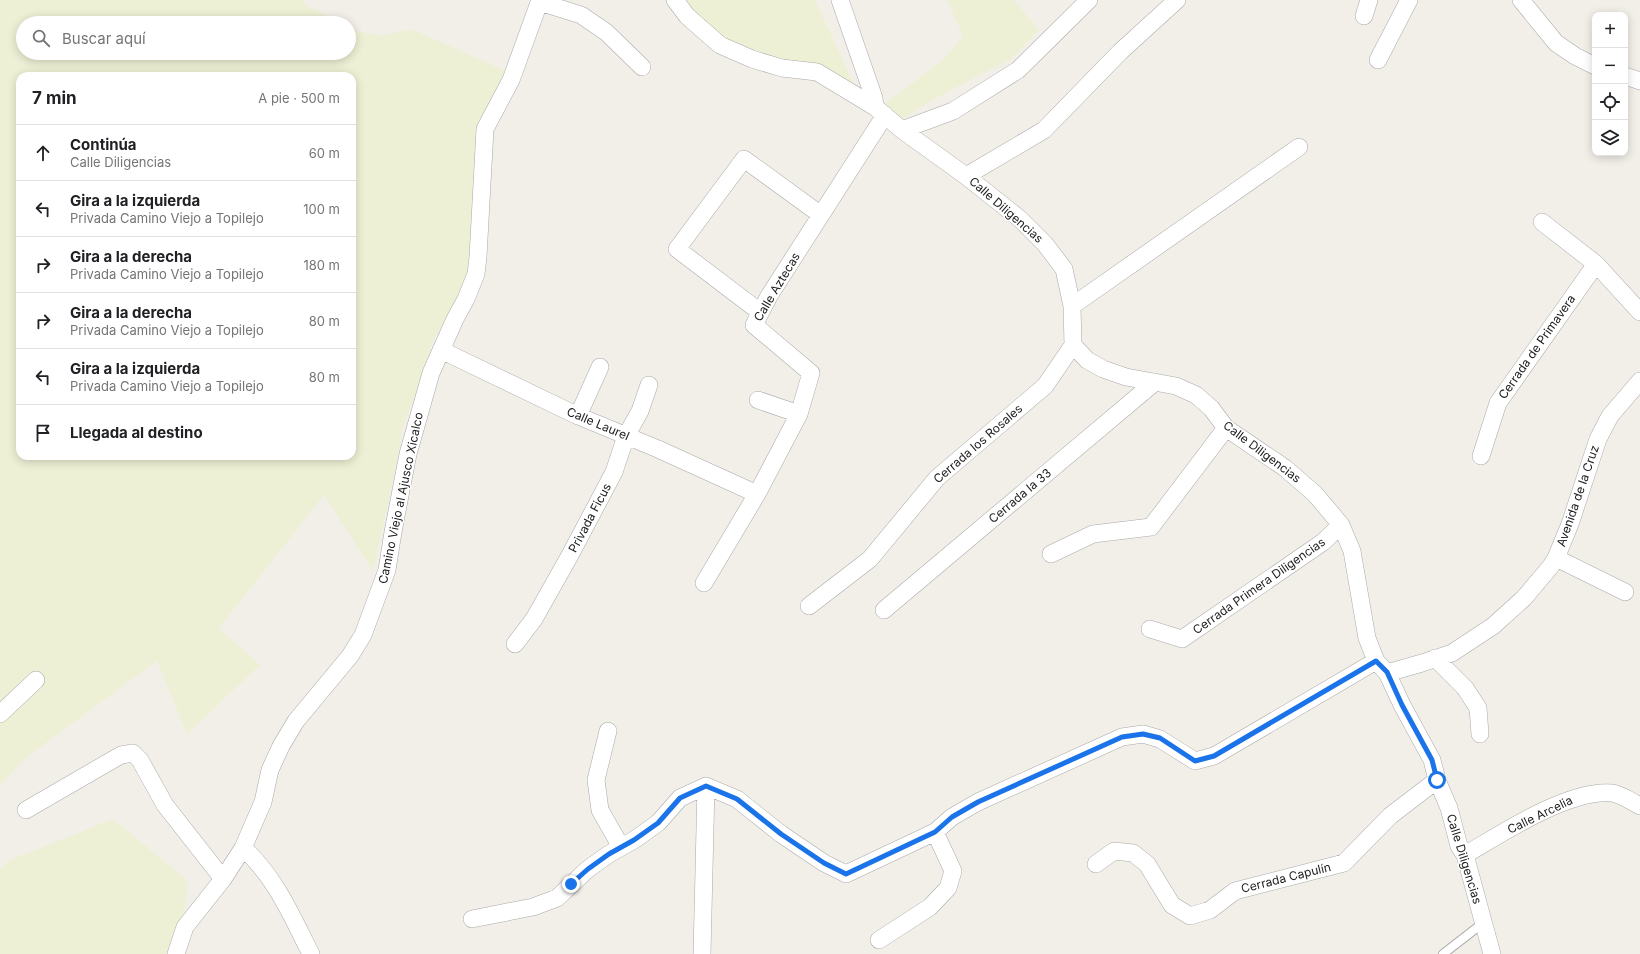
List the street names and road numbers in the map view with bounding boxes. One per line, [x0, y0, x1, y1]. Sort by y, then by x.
street label: Calle Diligencias [966, 173, 1046, 246]
street label: Calle Aztecas [750, 250, 803, 324]
street label: Cerrada de Primavera [1495, 292, 1578, 402]
street label: Cerrada los Rosales [930, 401, 1025, 486]
street label: Calle Laurel [565, 404, 632, 443]
street label: Camino Viejo al Ajusco Xicalco [375, 411, 426, 585]
street label: Calle Diligencias [1221, 418, 1304, 486]
street label: Avenida de la Cruz [1553, 443, 1602, 548]
street label: Cerrada la 33 [985, 465, 1054, 526]
street label: Privada Ficus [565, 480, 614, 555]
street label: Cerrada Primera Diligencias [1190, 534, 1328, 637]
street label: Calle Arcelia [1505, 792, 1575, 837]
street label: Calle Diligencias [1444, 812, 1485, 906]
street label: Cerrada Capulín [1239, 859, 1332, 896]

